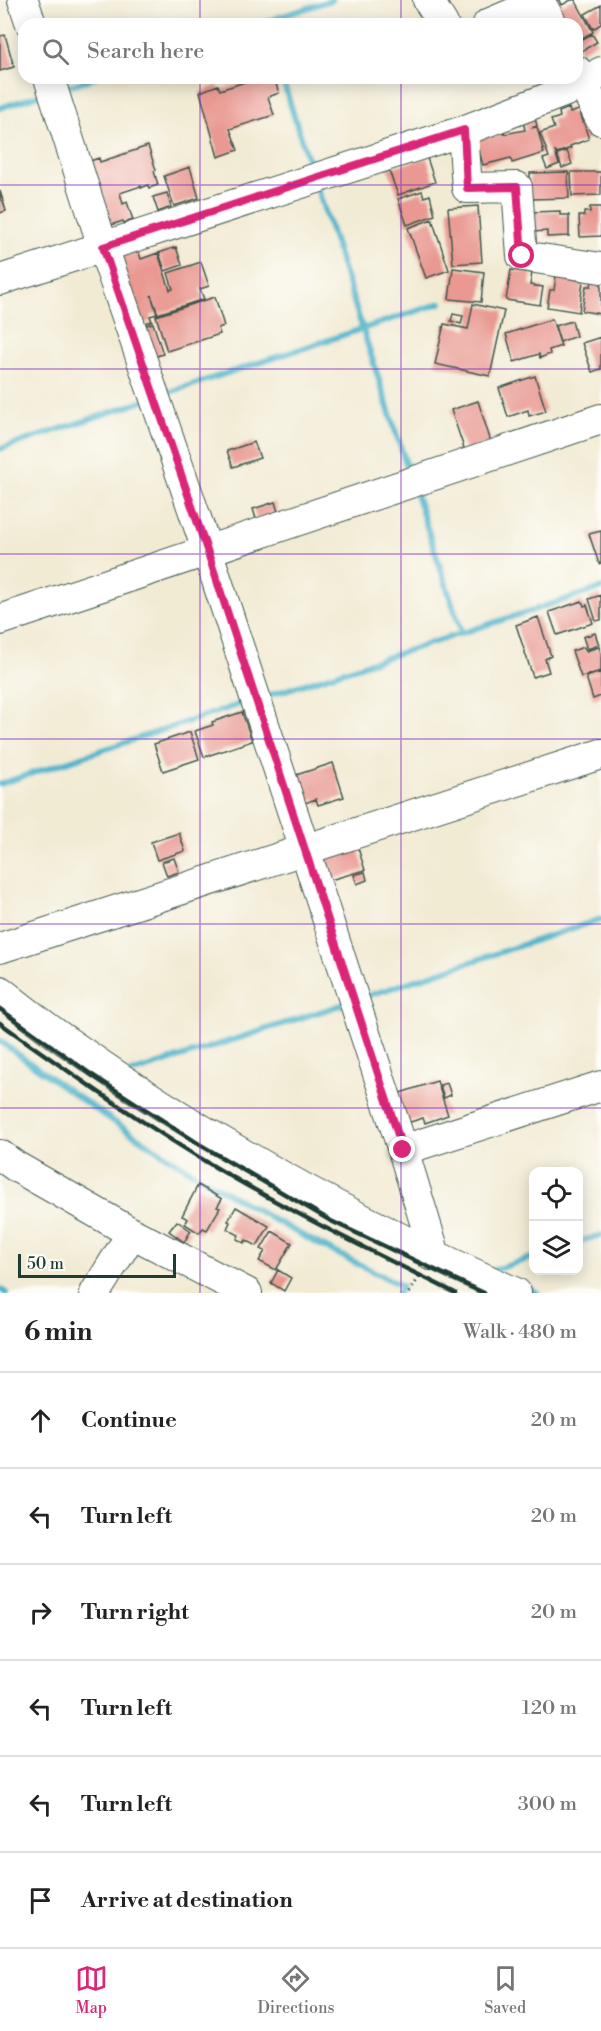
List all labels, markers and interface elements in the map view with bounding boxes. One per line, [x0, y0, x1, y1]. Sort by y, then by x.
search box [18, 18, 583, 84]
icon: search [39, 35, 72, 68]
text: Search here [87, 38, 204, 65]
route start [508, 242, 534, 268]
route end [389, 1136, 415, 1162]
map controls [529, 1167, 583, 1275]
button: locate [529, 1167, 583, 1221]
button: layers [529, 1221, 583, 1275]
scale bar [18, 1251, 176, 1278]
text: 50 m [27, 1254, 64, 1274]
text: 6 min [24, 1316, 92, 1348]
text: Walk · 480 m [463, 1320, 577, 1345]
icon: ahead [24, 1404, 57, 1437]
text: Continue [81, 1407, 177, 1434]
text: 20 m [531, 1408, 577, 1433]
icon: left [24, 1500, 57, 1533]
text: Turn left [81, 1503, 172, 1530]
text: 20 m [531, 1504, 577, 1529]
icon: right [24, 1596, 57, 1629]
text: Turn right [81, 1599, 189, 1626]
text: 20 m [531, 1600, 577, 1625]
icon: left [24, 1692, 57, 1725]
text: Turn left [81, 1695, 172, 1722]
text: 120 m [522, 1696, 577, 1721]
icon: left [24, 1788, 57, 1821]
text: Turn left [81, 1791, 172, 1818]
text: 300 m [518, 1792, 577, 1817]
icon: arrive [24, 1884, 57, 1917]
text: Arrive at destination [81, 1887, 293, 1914]
tab: Map [75, 1962, 108, 2018]
tab: Directions [257, 1962, 335, 2018]
tab: Saved [484, 1962, 526, 2018]

